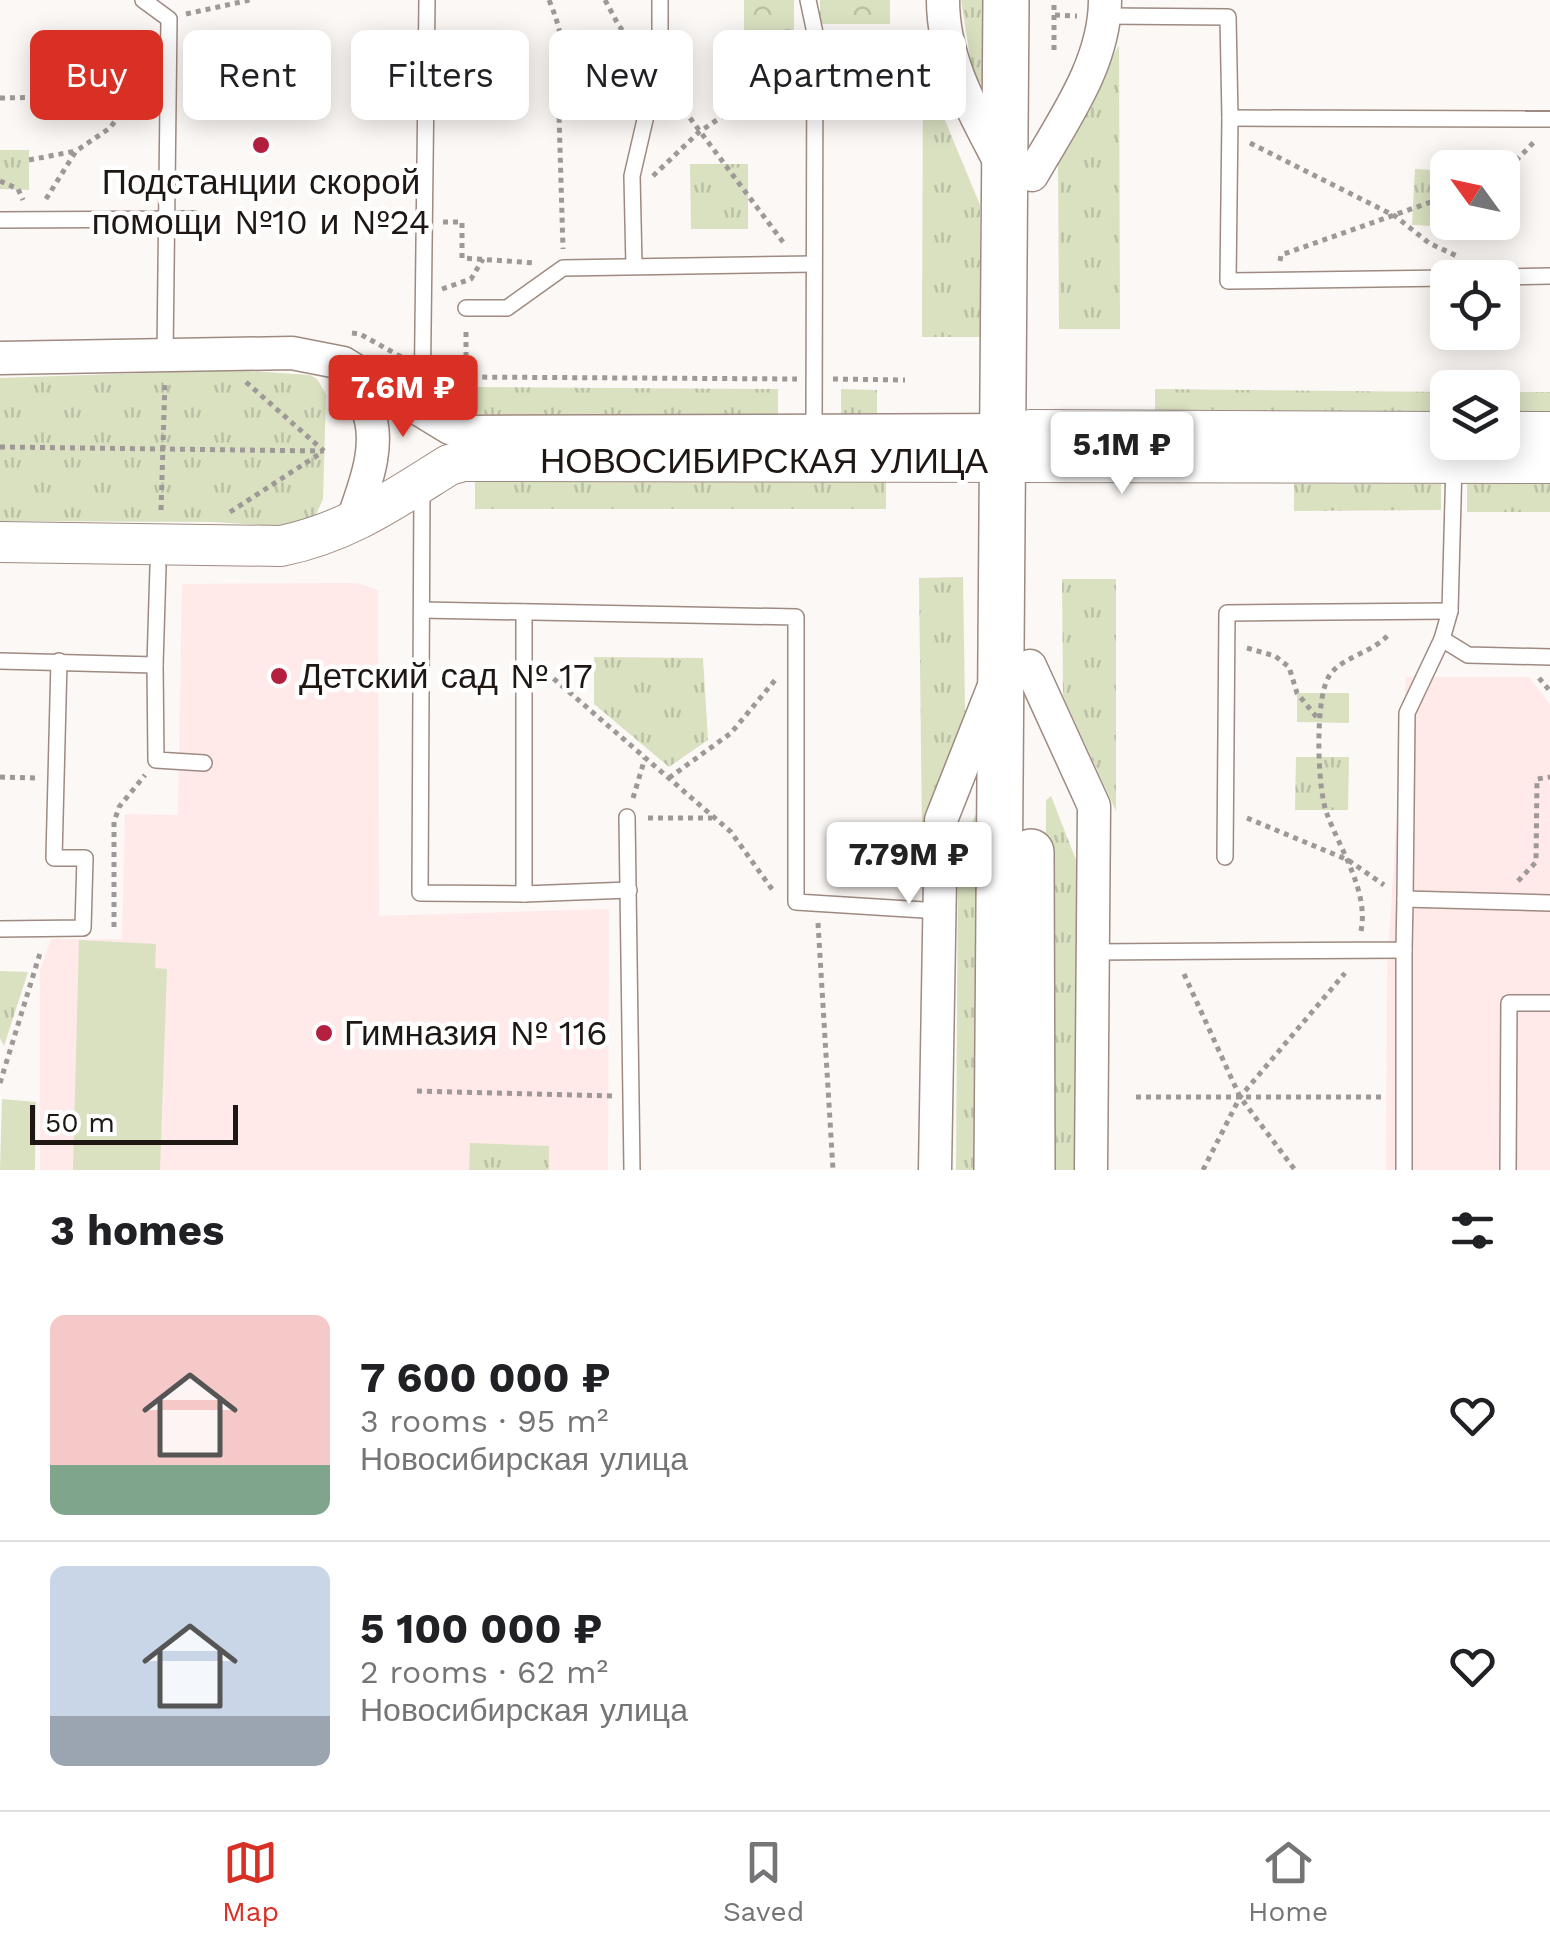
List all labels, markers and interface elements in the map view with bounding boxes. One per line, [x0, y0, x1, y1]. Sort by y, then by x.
chip: Buy [30, 30, 163, 120]
chip: Rent [183, 30, 331, 120]
chip: Filters [351, 30, 529, 120]
chip: New [549, 30, 693, 120]
chip: Apartment [713, 30, 966, 120]
marker: Подстанции скорой помощи №10 и №24 [250, 134, 272, 156]
north arrow [1430, 150, 1520, 240]
map controls [1430, 150, 1520, 460]
place label: Подстанции скорой помощи №10 и №24 [92, 161, 430, 243]
button: locate [1430, 260, 1520, 350]
pin: 7.6M ₽ [322, 355, 484, 440]
text: 7.6M ₽ [351, 368, 455, 406]
button: layers [1430, 370, 1520, 460]
pin: 5.1M ₽ [1041, 412, 1203, 497]
text: 5.1M ₽ [1073, 425, 1171, 463]
street label: НОВОСИБИРСКАЯ УЛИЦА [540, 440, 989, 482]
place label: Детский сад № 17 [299, 655, 593, 697]
marker: Детский сад № 17 [268, 665, 290, 687]
pin: 7.79M ₽ [817, 822, 1001, 907]
text: 7.79M ₽ [849, 835, 969, 873]
place label: Гимназия № 116 [344, 1012, 608, 1054]
marker: Гимназия № 116 [313, 1022, 335, 1044]
scale bar [30, 1100, 238, 1144]
text: 50 m [45, 1106, 115, 1139]
icon: filters [1445, 1203, 1500, 1258]
text: 3 homes [50, 1206, 224, 1255]
text: 7 600 000 ₽ [360, 1353, 611, 1402]
icon: home [130, 1355, 250, 1475]
icon: heart [1445, 1388, 1500, 1443]
text: 3 rooms · 95 m² [360, 1402, 608, 1440]
text: Новосибирская улица [360, 1440, 688, 1478]
text: 5 100 000 ₽ [360, 1604, 602, 1653]
icon: home [130, 1606, 250, 1726]
icon: heart [1445, 1639, 1500, 1694]
text: 2 rooms · 62 m² [360, 1653, 608, 1691]
text: Новосибирская улица [360, 1691, 688, 1729]
tab: Map [222, 1835, 279, 1928]
tab: Saved [723, 1835, 804, 1928]
tab: Home [1248, 1835, 1328, 1928]

